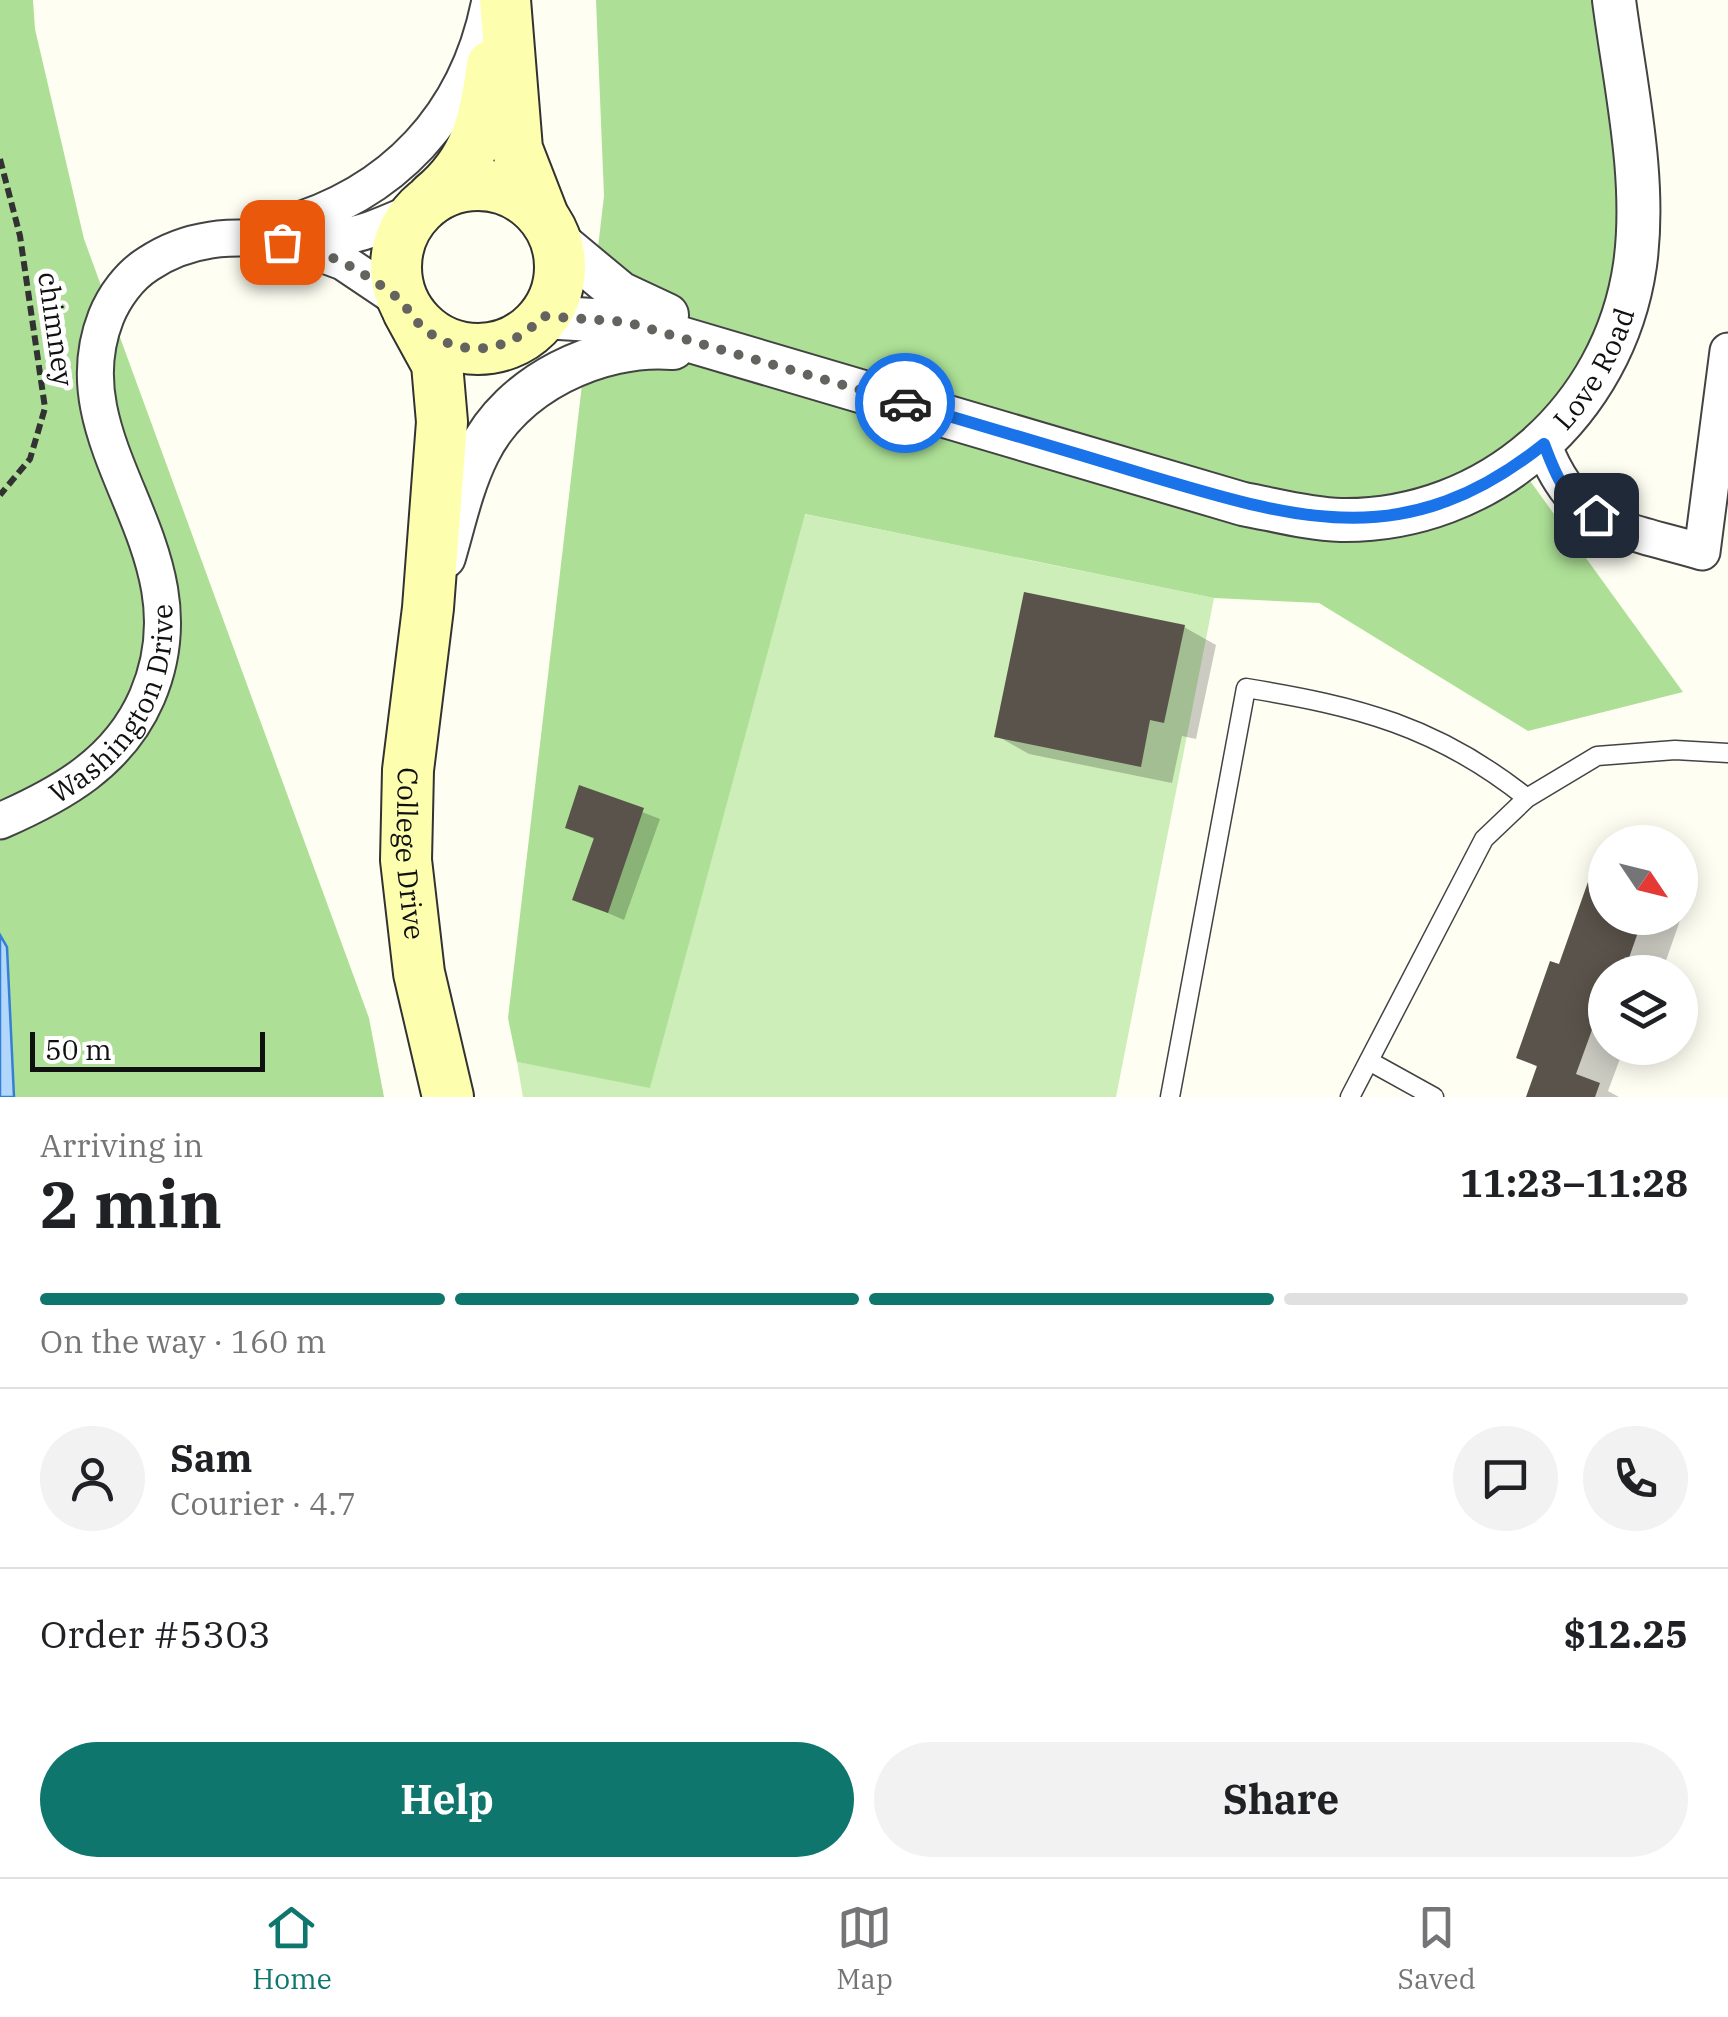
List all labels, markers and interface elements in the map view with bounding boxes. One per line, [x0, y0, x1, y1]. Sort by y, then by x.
pin [240, 200, 325, 285]
icon: bag [255, 215, 310, 270]
street label: chimney [30, 269, 83, 389]
street label: Love Road [1545, 303, 1642, 437]
courier [855, 353, 955, 453]
icon: car [878, 376, 933, 431]
pin [1554, 473, 1639, 558]
icon: home [1569, 488, 1624, 543]
street label: Washington Drive [42, 603, 181, 811]
street label: College Drive [388, 767, 434, 942]
north arrow [1588, 825, 1698, 935]
map controls [1588, 825, 1698, 1065]
button: layers [1588, 955, 1698, 1065]
scale bar [30, 1027, 265, 1072]
text: 50 m [45, 1031, 112, 1068]
text: Arriving in [40, 1124, 203, 1166]
text: 11:23–11:28 [1460, 1158, 1688, 1207]
text: 2 min [40, 1161, 222, 1246]
text: On the way · 160 m [40, 1320, 326, 1362]
button: person [40, 1426, 145, 1531]
button: chat [1453, 1426, 1558, 1531]
button: phone [1583, 1426, 1688, 1531]
text: Sam [170, 1433, 253, 1482]
text: Courier · 4.7 [170, 1482, 356, 1524]
text: Order #5303 [40, 1609, 271, 1658]
text: $12.25 [1563, 1609, 1688, 1658]
button: Help [40, 1742, 854, 1857]
button: Share [874, 1742, 1688, 1857]
tab: Home [252, 1900, 332, 1997]
tab: Map [836, 1900, 893, 1997]
tab: Saved [1397, 1900, 1476, 1997]

